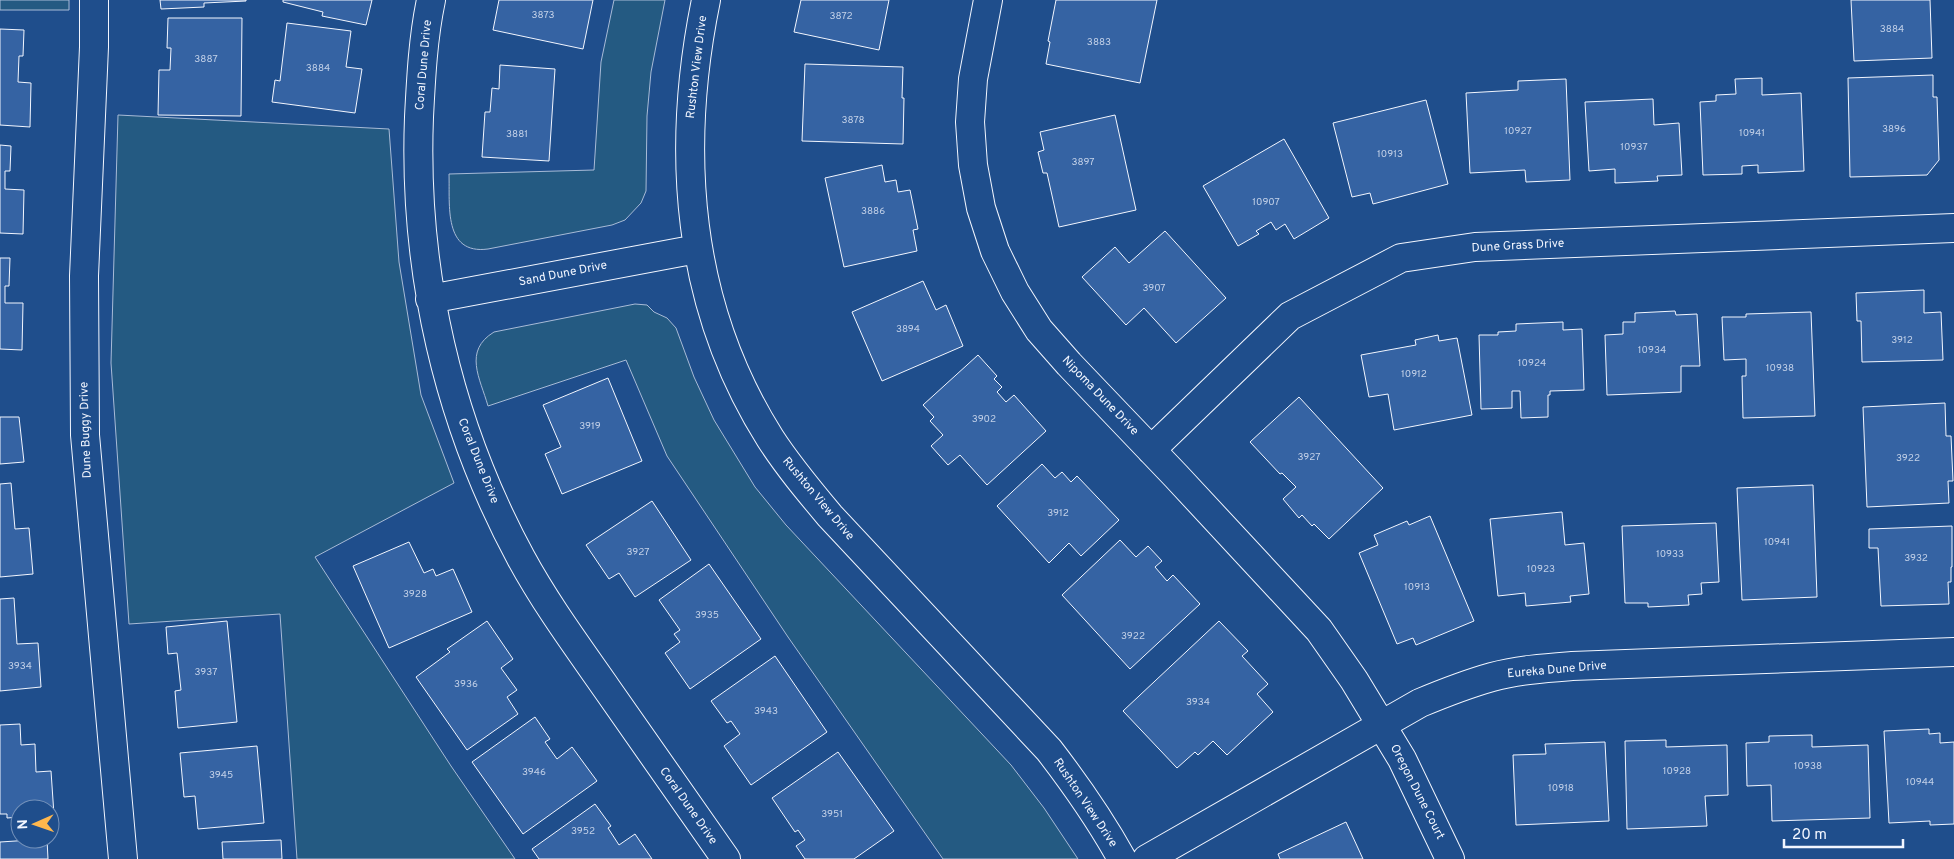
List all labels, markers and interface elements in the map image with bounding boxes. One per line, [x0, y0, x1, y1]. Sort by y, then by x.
house number: 3873 [531, 9, 555, 22]
house number: 3872 [829, 10, 853, 23]
street label: Rushton View Drive [683, 14, 711, 120]
street label: Coral Dune Drive [412, 19, 436, 111]
house number: 3884 [1880, 23, 1904, 36]
house number: 3883 [1087, 36, 1111, 49]
house number: 3887 [194, 53, 218, 66]
house number: 3884 [306, 62, 330, 75]
house number: 3878 [841, 114, 865, 127]
house number: 3896 [1882, 123, 1906, 136]
house number: 10927 [1504, 125, 1532, 138]
house number: 10941 [1739, 127, 1765, 140]
house number: 3881 [506, 128, 528, 141]
house number: 10937 [1620, 141, 1648, 154]
house number: 10913 [1377, 148, 1403, 161]
house number: 3897 [1072, 156, 1094, 169]
house number: 10907 [1252, 196, 1280, 209]
house number: 3886 [861, 205, 885, 218]
street label: Dune Grass Drive [1471, 236, 1565, 256]
street label: Sand Dune Drive [517, 258, 609, 290]
house number: 3907 [1142, 282, 1166, 295]
house number: 3894 [896, 323, 920, 336]
house number: 3912 [1891, 334, 1913, 347]
house number: 10934 [1638, 344, 1666, 357]
street label: Nipoma Dune Drive [1058, 353, 1142, 439]
house number: 10924 [1518, 357, 1546, 370]
house number: 10938 [1766, 362, 1794, 375]
house number: 10912 [1401, 368, 1427, 381]
street label: Dune Buggy Drive [76, 381, 96, 479]
house number: 3902 [972, 413, 996, 426]
street label: Coral Dune Drive [454, 416, 502, 506]
house number: 3919 [579, 420, 601, 433]
house number: 3927 [1297, 451, 1321, 464]
house number: 3922 [1896, 452, 1920, 465]
street label: Rushton View Drive [778, 454, 858, 544]
house number: 3912 [1047, 507, 1069, 520]
house number: 10941 [1764, 536, 1790, 549]
house number: 3927 [626, 546, 650, 559]
house number: 10933 [1656, 548, 1684, 561]
house number: 3932 [1904, 552, 1928, 565]
house number: 10923 [1527, 563, 1555, 576]
house number: 10913 [1404, 581, 1430, 594]
house number: 3928 [403, 588, 427, 601]
house number: 3935 [695, 609, 719, 622]
house number: 3922 [1121, 630, 1145, 643]
street label: Eureka Dune Drive [1507, 658, 1607, 682]
house number: 3934 [8, 660, 32, 673]
house number: 3937 [195, 666, 217, 679]
house number: 3936 [454, 678, 478, 691]
house number: 3934 [1186, 696, 1210, 709]
house number: 3943 [754, 705, 778, 718]
street label: Oregon Dune Court [1386, 742, 1448, 842]
street label: Rushton View Drive [1049, 755, 1121, 851]
house number: 10938 [1794, 760, 1822, 773]
street label: Coral Dune Drive [655, 764, 721, 848]
house number: 10928 [1663, 765, 1691, 778]
house number: 3946 [522, 766, 546, 779]
house number: 3945 [209, 769, 233, 782]
house number: 10944 [1906, 776, 1934, 789]
house number: 10918 [1548, 782, 1574, 795]
north arrow [10, 799, 60, 849]
house number: 3951 [821, 808, 843, 821]
scale bar [1784, 816, 1903, 848]
text: N [15, 819, 32, 830]
house number: 3952 [571, 825, 595, 838]
text: 20 m [1792, 826, 1827, 845]

